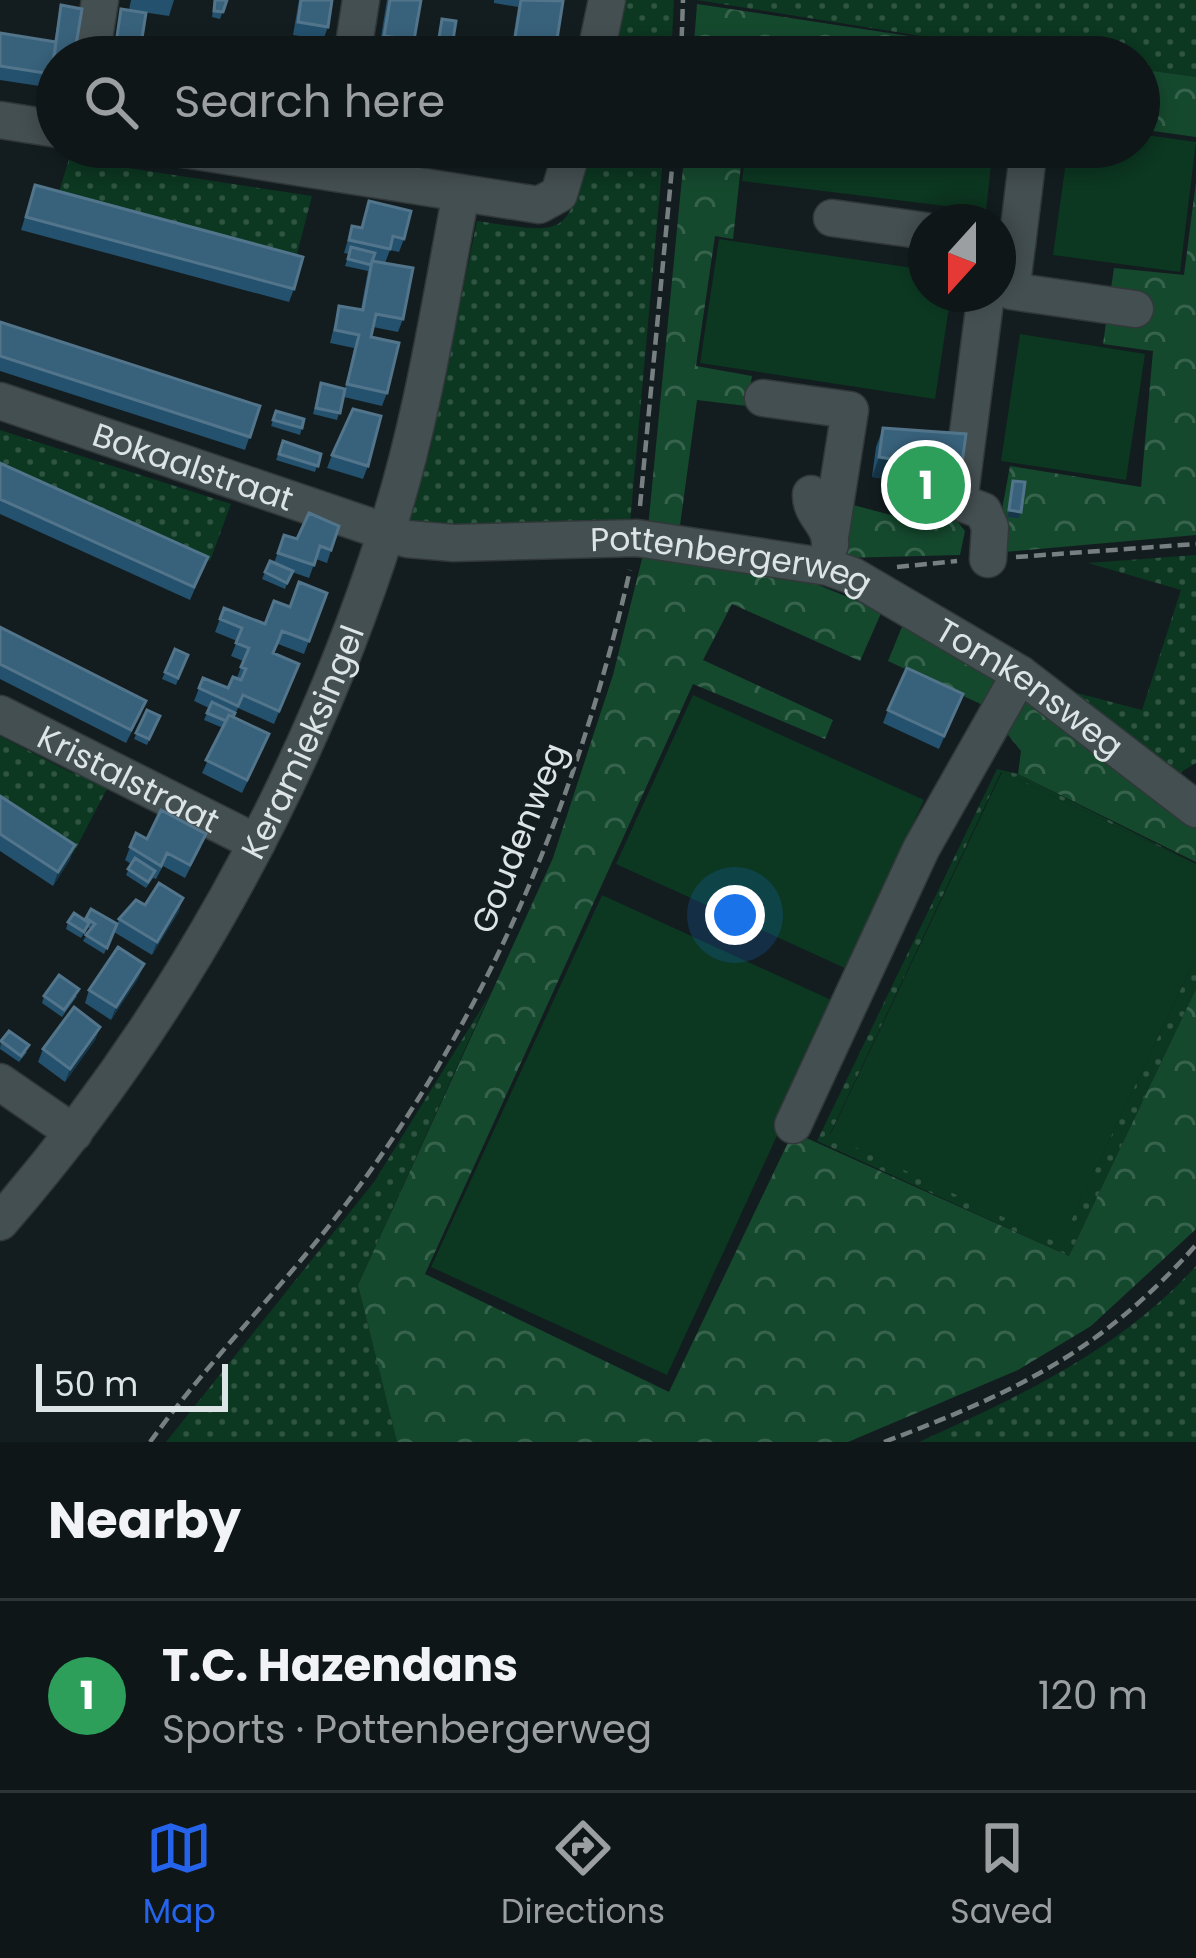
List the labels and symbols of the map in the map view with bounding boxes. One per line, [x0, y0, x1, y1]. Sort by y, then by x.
north arrow [908, 204, 1016, 312]
street label: Bokaalstraat [87, 411, 300, 522]
pin: 1 [887, 440, 965, 530]
street label: Pottenbergerweg [589, 514, 881, 606]
street label: Tomkensweg [927, 606, 1133, 769]
street label: Keramieksingel [229, 618, 375, 867]
street label: Kristalstraat [30, 713, 228, 844]
street label: Goudenweg [459, 736, 579, 940]
your location [705, 885, 765, 945]
scale bar [36, 1358, 228, 1411]

